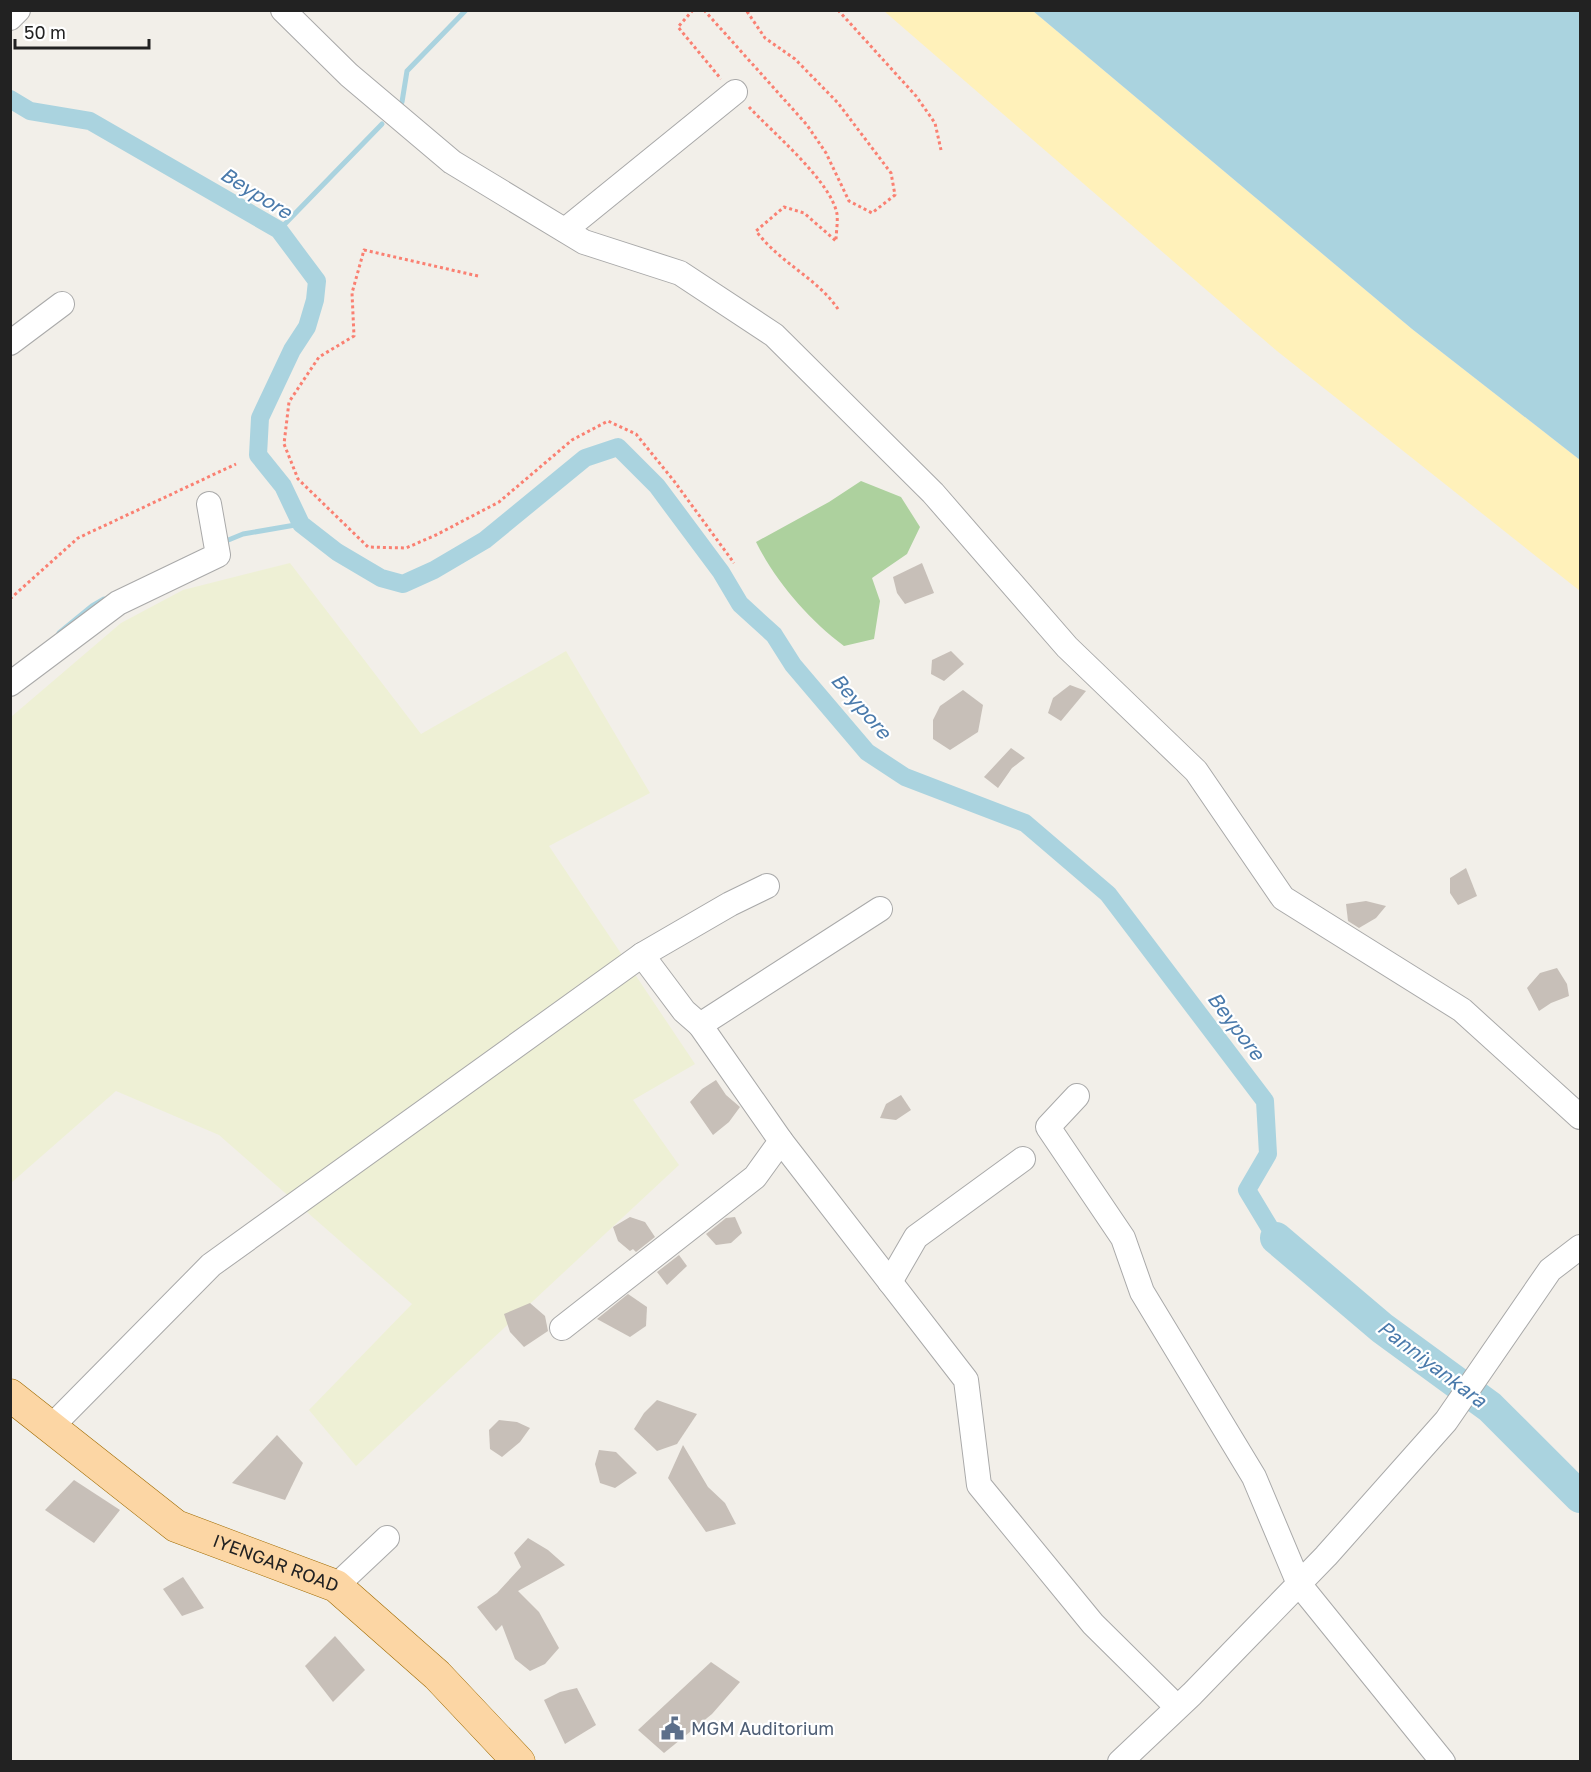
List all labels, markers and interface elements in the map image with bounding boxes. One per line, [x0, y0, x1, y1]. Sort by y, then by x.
scale bar [15, 12, 148, 50]
text: 50 m [24, 21, 66, 43]
water label: Beypore [216, 161, 298, 225]
water label: Beypore [826, 668, 898, 745]
water label: Beypore [1203, 987, 1271, 1066]
water label: Panniyankara [1373, 1315, 1492, 1413]
street label: IYENGAR ROAD [210, 1529, 342, 1596]
public building icon: MGM Auditorium [660, 1716, 686, 1742]
place label: MGM Auditorium [691, 1717, 834, 1739]

